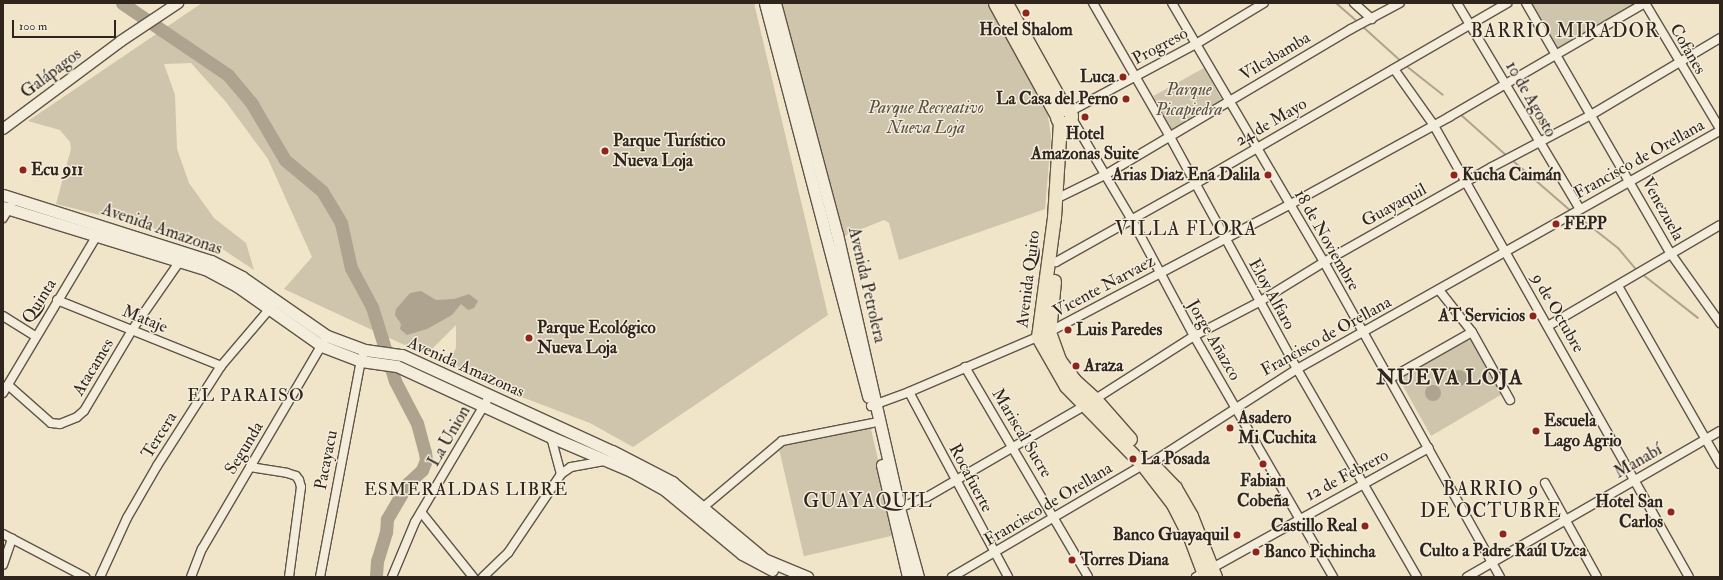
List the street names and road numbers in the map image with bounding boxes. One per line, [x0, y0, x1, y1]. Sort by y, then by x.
street label: Cofanes [1665, 20, 1711, 78]
street label: Progreso [1129, 23, 1191, 69]
street label: Vilcabamba [1236, 27, 1314, 85]
street label: Galápagos [17, 44, 85, 102]
street label: 10 de Agosto [1501, 57, 1561, 141]
street label: 24 de Mayo [1232, 93, 1310, 151]
street label: Francisco de Orellana [1570, 115, 1708, 203]
street label: Venezuela [1637, 174, 1689, 244]
street label: Guayaquil [1358, 179, 1430, 231]
street label: 18 de Noviembre [1290, 186, 1364, 294]
street label: Avenida Amazonas [99, 199, 225, 259]
street label: Avenida Petrolera [844, 225, 890, 345]
street label: Avenida Quito [1012, 229, 1044, 329]
street label: Vicente Narvaez [1049, 250, 1159, 322]
street label: Eloy Alfaro [1244, 255, 1300, 333]
street label: 9 de Octubre [1527, 270, 1589, 356]
street label: Quinta [17, 275, 61, 327]
street label: Francisco de Orellana [1257, 292, 1395, 380]
street label: Jorge Añazco [1183, 296, 1245, 384]
street label: Mataje [119, 301, 171, 337]
street label: Avenida Amazonas [404, 332, 528, 402]
street label: Atacames [68, 335, 118, 399]
street label: Mariscal Sucre [987, 385, 1057, 481]
street label: La Union [423, 402, 475, 470]
street label: Tercera [137, 408, 181, 462]
street label: Segunda [220, 418, 268, 478]
street label: Pacayacu [310, 428, 342, 492]
street label: Manabí [1610, 439, 1666, 483]
street label: Rocafuerte [945, 440, 997, 516]
street label: 12 de Febrero [1302, 445, 1392, 505]
street label: Francisco de Orellana [980, 458, 1116, 550]

